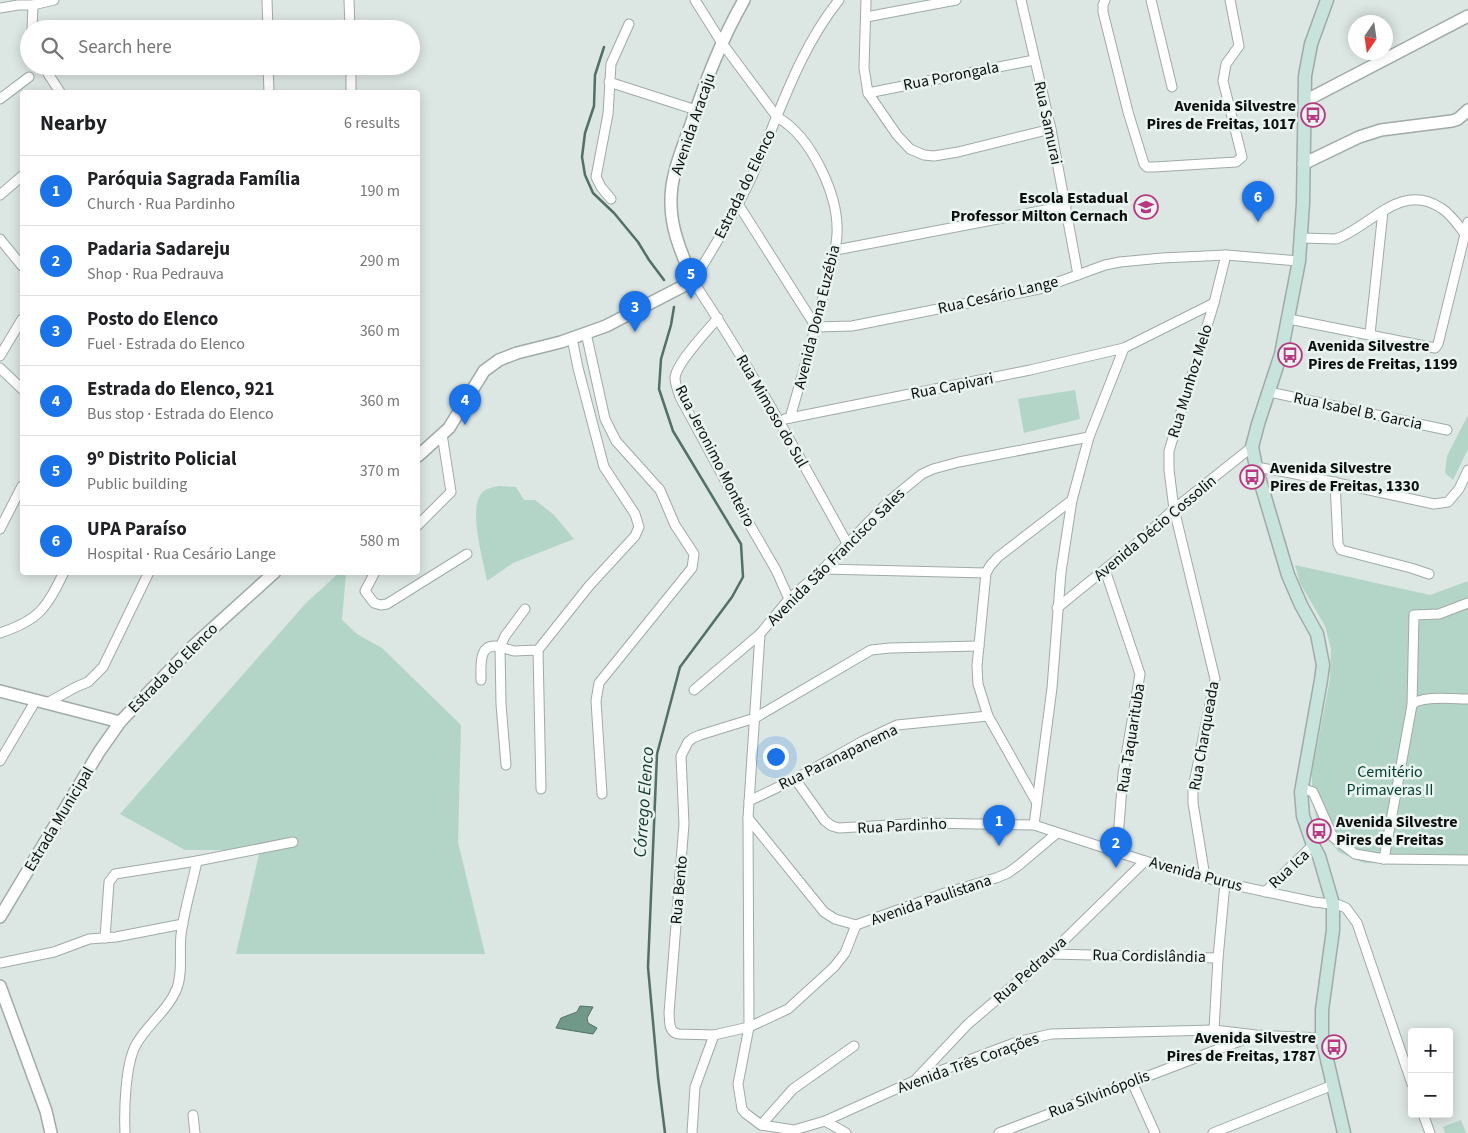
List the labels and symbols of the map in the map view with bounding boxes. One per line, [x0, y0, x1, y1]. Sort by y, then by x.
north arrow [1348, 15, 1393, 60]
street label: Rua Porongala [901, 56, 1001, 96]
street label: Avenida Aracaju [665, 70, 721, 178]
street label: Rua Samurai [1028, 79, 1068, 167]
place label: Avenida Silvestre Pires de Freitas, 1017 [1147, 95, 1296, 135]
bus stop icon: Avenida Silvestre Pires de Freitas, 1017 [1300, 102, 1326, 128]
street label: Estrada do Elenco [709, 126, 781, 242]
pin: 6 [1242, 181, 1274, 222]
place label: Escola Estadual Professor Milton Cernach [951, 187, 1128, 227]
school or university icon: Escola Estadual Professor Milton Cernach [1133, 194, 1159, 220]
street label: Avenida Dona Euzébia [788, 243, 846, 391]
pin: 5 [675, 258, 707, 299]
street label: Rua Cesário Lange [936, 270, 1060, 320]
pin: 3 [619, 291, 651, 332]
street label: Rua Munhoz Melo [1162, 321, 1218, 441]
place label: Avenida Silvestre Pires de Freitas, 1199 [1307, 335, 1457, 375]
bus stop icon: Avenida Silvestre Pires de Freitas, 1199 [1277, 342, 1303, 368]
street label: Rua Mimoso do Sul [731, 350, 813, 472]
street label: Rua Capivari [909, 367, 995, 405]
street label: Rua Jeronimo Monteiro [670, 381, 760, 531]
pin: 4 [449, 384, 481, 425]
street label: Rua Isabel B. Garcia [1291, 387, 1425, 435]
place label: Avenida Silvestre Pires de Freitas, 1330 [1269, 457, 1419, 497]
bus stop icon: Avenida Silvestre Pires de Freitas, 1330 [1239, 464, 1265, 490]
street label: Avenida Décio Cossolin [1089, 470, 1221, 586]
street label: Avenida São Francisco Sales [762, 483, 910, 631]
street label: Estrada do Elenco [123, 618, 223, 718]
street label: Rua Charqueada [1184, 680, 1224, 792]
street label: Rua Taquarituba [1111, 682, 1151, 794]
street label: Rua Paranapanema [775, 719, 901, 795]
your location [763, 744, 789, 770]
water label: Córrego Elenco [628, 746, 660, 858]
park label: Cemitério Primaveras II [1347, 761, 1433, 801]
street label: Estrada Municipal [19, 762, 99, 876]
pin: 1 [983, 805, 1015, 846]
place label: Avenida Silvestre Pires de Freitas [1335, 811, 1458, 851]
street label: Rua Pardinho [857, 813, 947, 839]
bus stop icon: Avenida Silvestre Pires de Freitas [1306, 818, 1332, 844]
pin: 2 [1100, 827, 1132, 868]
street label: Rua Ica [1264, 844, 1314, 894]
street label: Avenida Purus [1147, 851, 1245, 897]
street label: Rua Bento [665, 855, 693, 925]
street label: Avenida Paulistana [868, 869, 994, 931]
street label: Rua Pedrauva [989, 931, 1071, 1009]
street label: Rua Cordislândia [1092, 944, 1206, 968]
street label: Avenida Três Corações [894, 1027, 1042, 1099]
place label: Avenida Silvestre Pires de Freitas, 1787 [1167, 1027, 1316, 1067]
bus stop icon: Avenida Silvestre Pires de Freitas, 1787 [1321, 1034, 1347, 1060]
street label: Rua Silvinópolis [1045, 1065, 1153, 1123]

